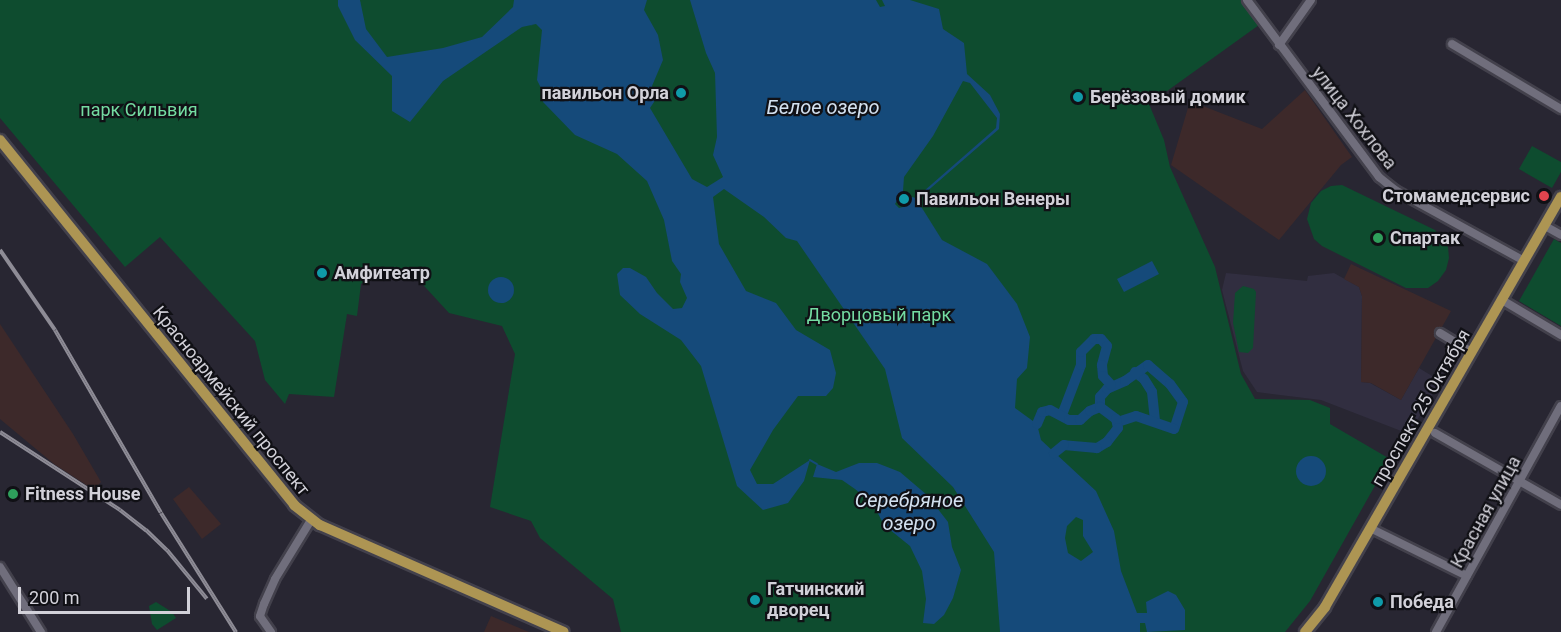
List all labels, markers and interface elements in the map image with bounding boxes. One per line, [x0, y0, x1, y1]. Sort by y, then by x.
street label: улица Хохлова [1307, 62, 1401, 174]
place label: павильон Орла [541, 82, 669, 104]
marker: павильон Орла [674, 86, 688, 100]
place label: Берёзовый домик [1090, 86, 1246, 108]
marker: Берёзовый домик [1071, 90, 1085, 104]
water label: Белое озеро [766, 95, 880, 119]
park label: парк Сильвия [80, 99, 198, 121]
place label: Стомамедсервис [1382, 185, 1530, 207]
marker: Стомамедсервис [1535, 187, 1553, 205]
place label: Павильон Венеры [916, 188, 1070, 210]
marker: Павильон Венеры [897, 192, 911, 206]
place label: Спартак [1390, 227, 1460, 249]
marker: Спартак [1371, 231, 1385, 245]
place label: Амфитеатр [334, 262, 430, 284]
marker: Амфитеатр [315, 266, 329, 280]
street label: Красноармейский проспект [148, 302, 314, 500]
park label: Дворцовый парк [807, 304, 951, 326]
street label: проспект 25 Октября [1367, 325, 1475, 491]
street label: Красная улица [1446, 452, 1526, 572]
place label: Fitness House [25, 483, 140, 505]
marker: Fitness House [6, 487, 20, 501]
water label: Серебряное озеро [855, 489, 963, 536]
scale bar [21, 575, 194, 613]
place label: Гатчинский дворец [767, 579, 864, 622]
text: 200 m [29, 587, 80, 608]
place label: Победа [1390, 591, 1454, 613]
marker: Гатчинский дворец [748, 593, 762, 607]
marker: Победа [1371, 595, 1385, 609]

